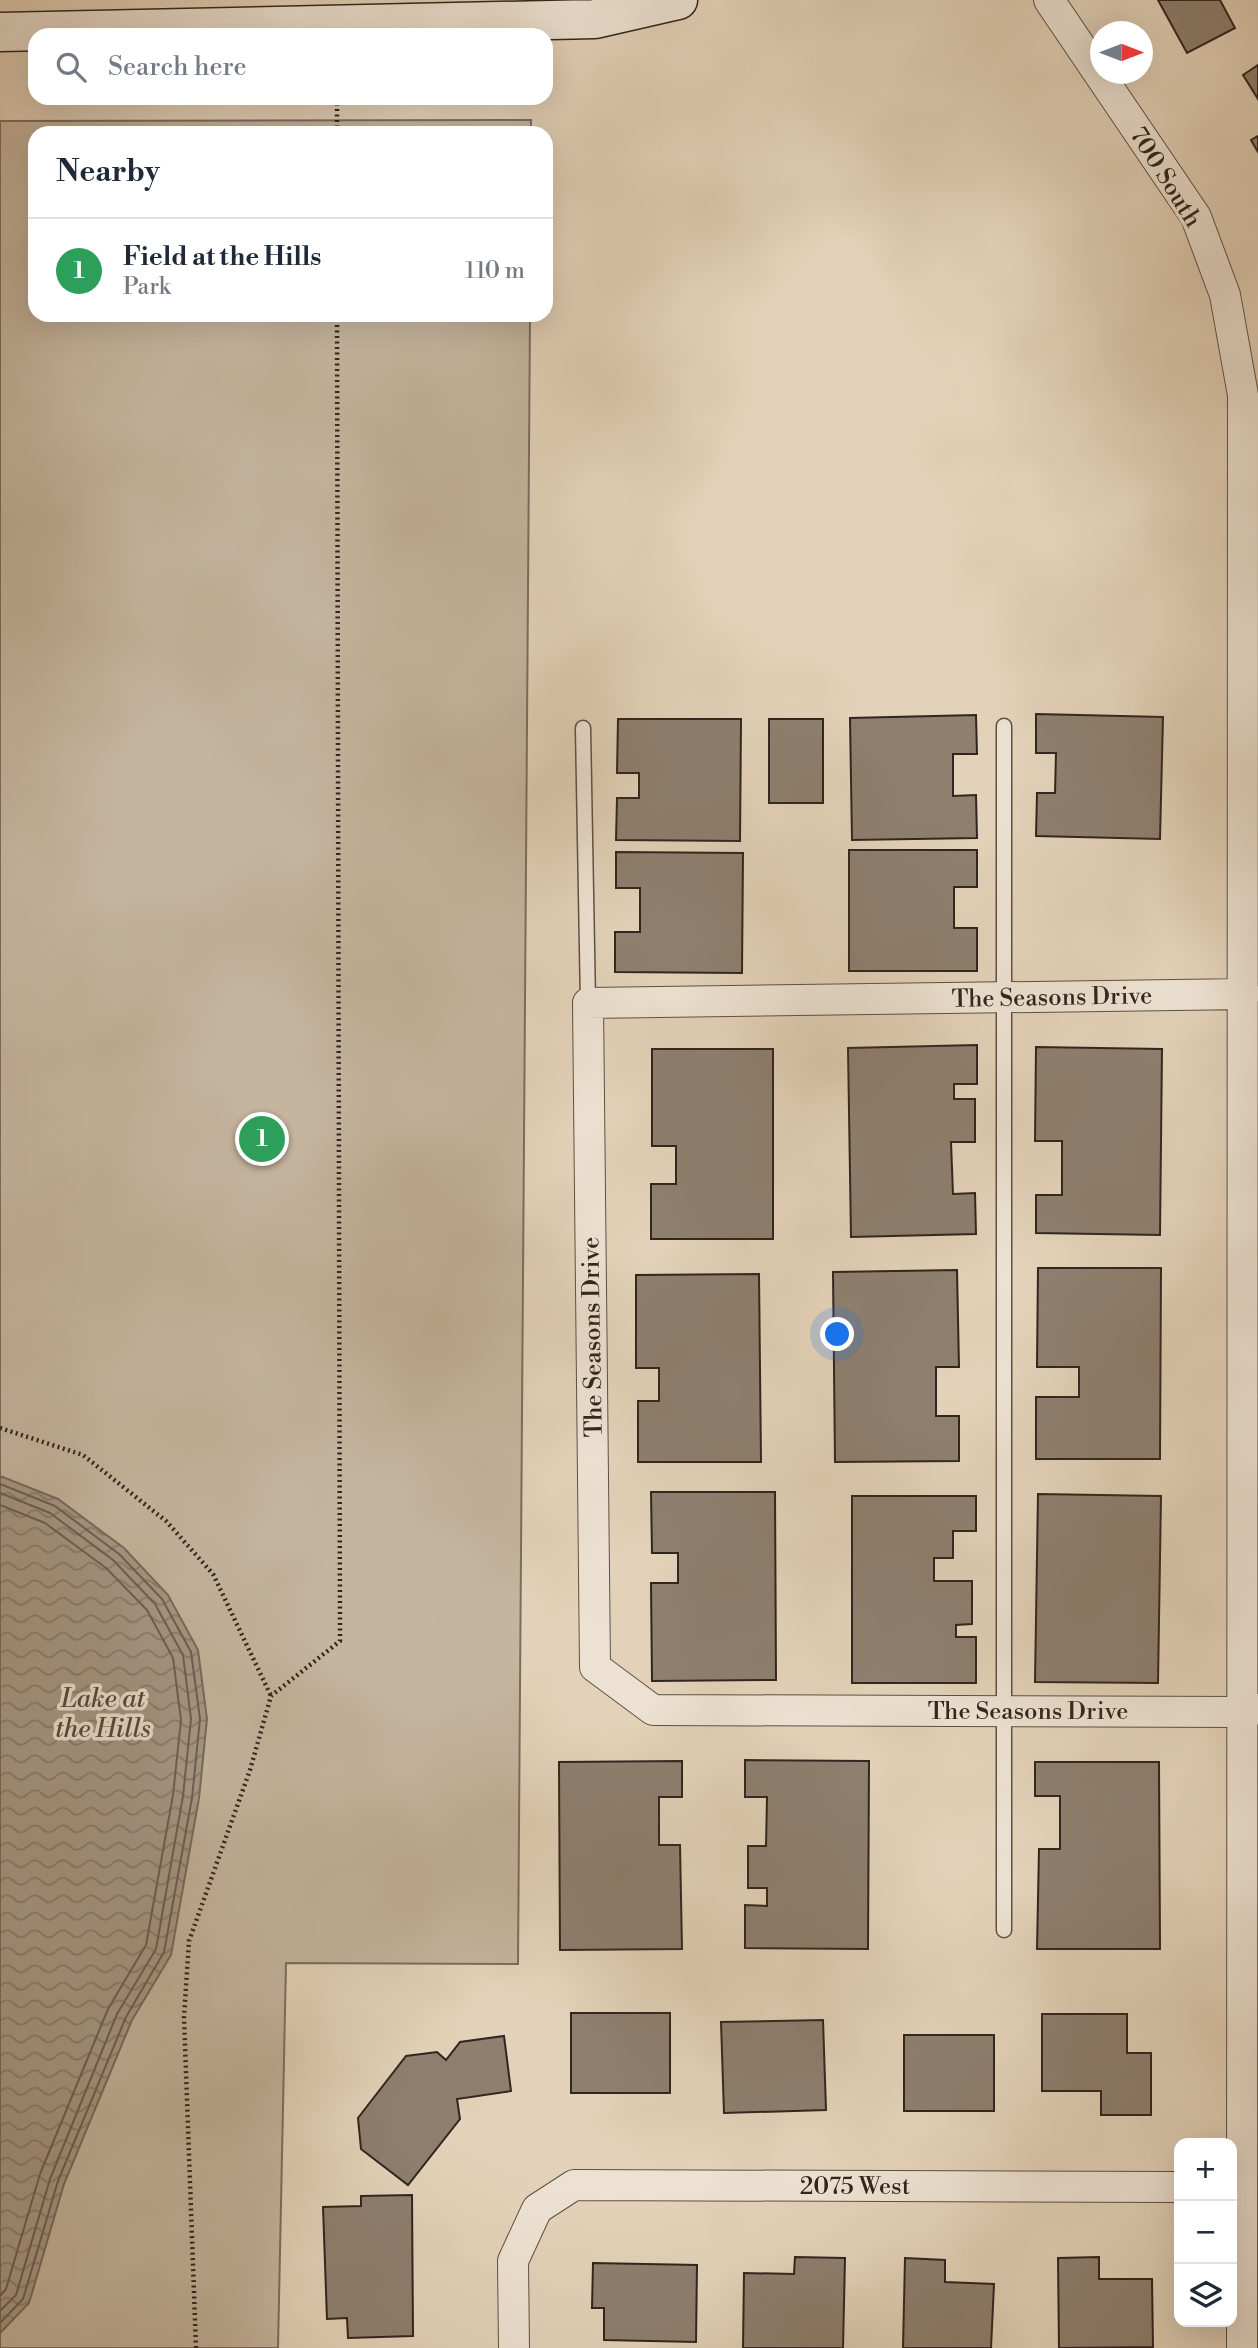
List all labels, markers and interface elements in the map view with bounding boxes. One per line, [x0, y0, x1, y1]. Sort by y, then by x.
north arrow [1090, 21, 1153, 84]
search box [28, 28, 553, 105]
icon: search [52, 48, 90, 86]
text: Search here [108, 51, 247, 83]
street label: 700 South [1123, 122, 1208, 233]
text: Nearby [56, 153, 160, 191]
text: Field at the Hills [123, 241, 322, 273]
text: 1 [73, 257, 85, 285]
text: 110 m [465, 257, 525, 285]
text: Park [123, 273, 171, 301]
street label: The Seasons Drive [951, 981, 1153, 1015]
pin: 1 [239, 1113, 285, 1165]
street label: The Seasons Drive [576, 1236, 610, 1438]
your location [820, 1317, 854, 1351]
water label: Lake at the Hills [55, 1683, 151, 1745]
street label: The Seasons Drive [928, 1697, 1128, 1727]
map controls [1174, 2138, 1237, 2327]
button: + [1174, 2138, 1237, 2201]
street label: 2075 West [800, 2172, 911, 2202]
button: − [1174, 2201, 1237, 2264]
button: layers [1174, 2264, 1237, 2327]

